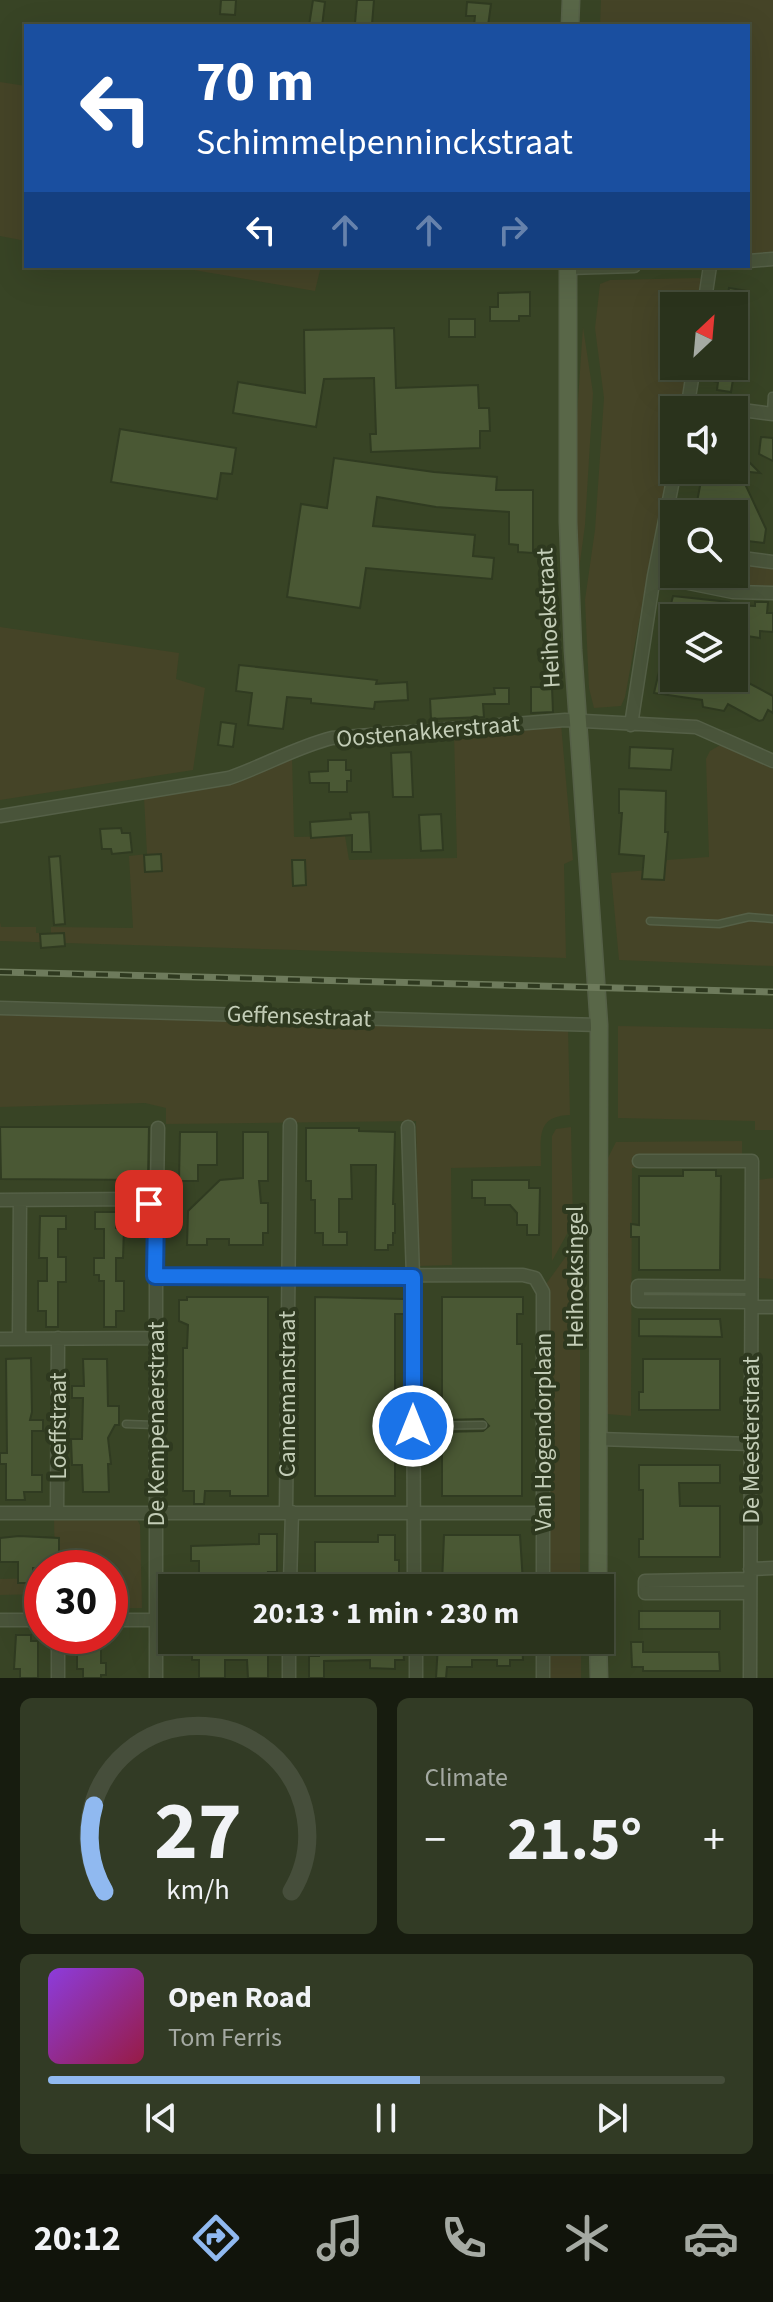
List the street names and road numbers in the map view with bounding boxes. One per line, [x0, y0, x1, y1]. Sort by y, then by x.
street label: Heihoekstraat [527, 547, 570, 689]
street label: Oostenakkerstraat [335, 706, 521, 757]
street label: Geffensestraat [226, 996, 372, 1037]
street label: Heihoeksingel [558, 1206, 593, 1348]
street label: Cannemanstraat [270, 1311, 305, 1477]
street label: De Kempenaerstraat [139, 1322, 174, 1527]
street label: Van Hogendorplaan [526, 1333, 561, 1531]
street label: De Meesterstraat [734, 1356, 769, 1524]
street label: Loeffstraat [41, 1372, 76, 1480]

